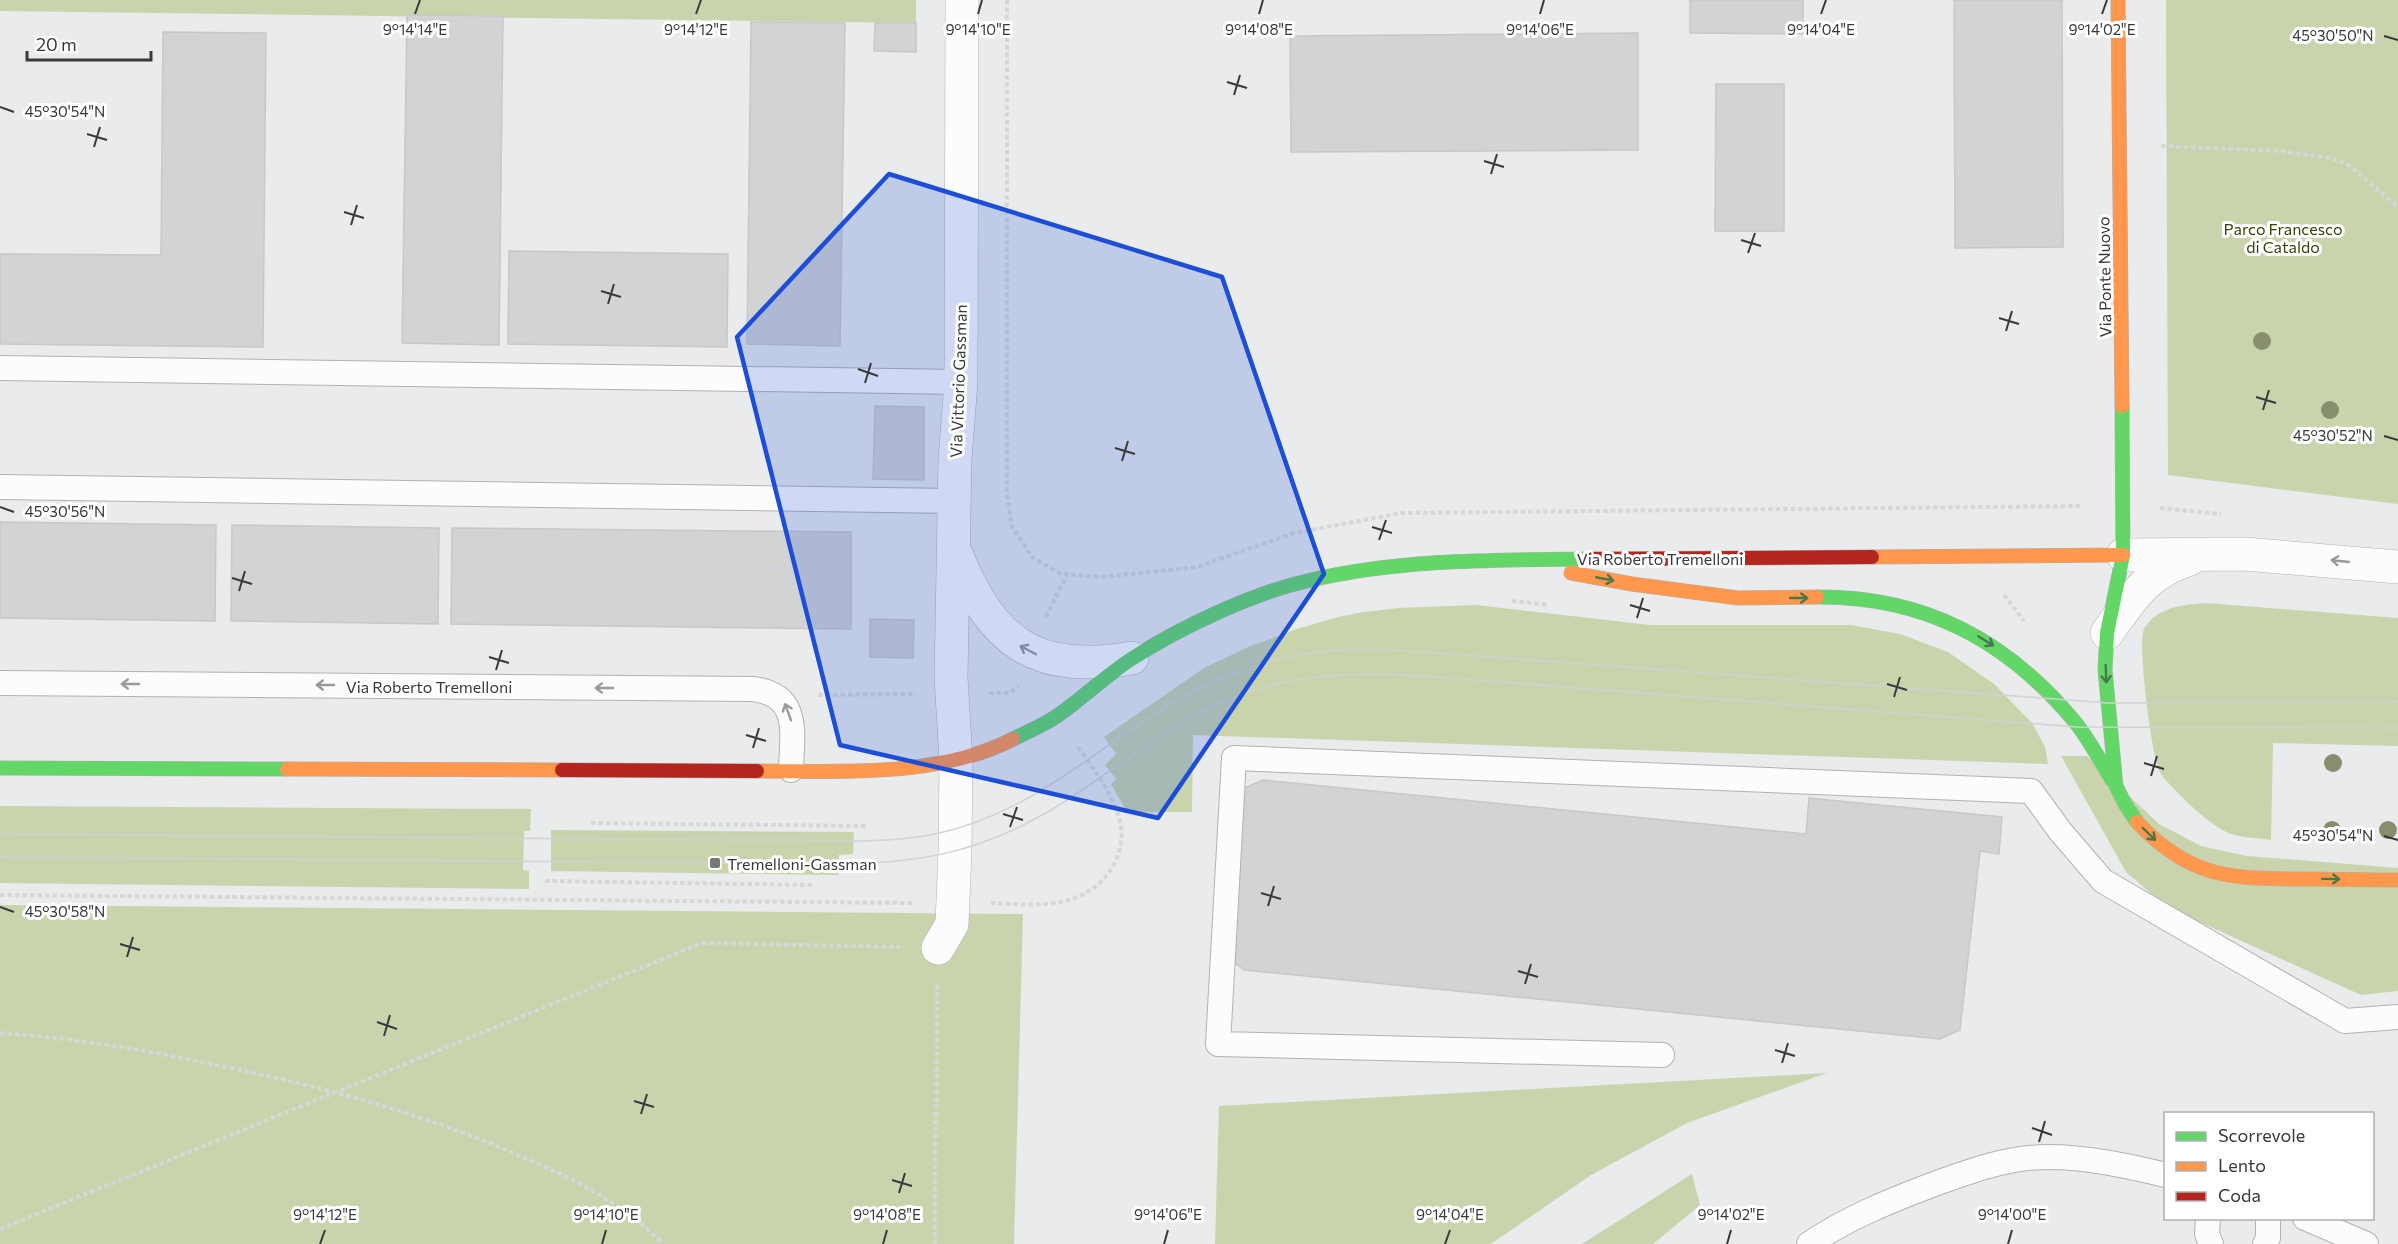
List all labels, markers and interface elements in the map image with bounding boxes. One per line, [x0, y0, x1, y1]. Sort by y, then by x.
text: 9°14'14"E [383, 20, 447, 38]
text: 9°14'12"E [664, 20, 728, 38]
text: 9°14'10"E [945, 20, 1011, 38]
text: 9°14'08"E [1225, 20, 1293, 38]
text: 9°14'06"E [1506, 20, 1574, 38]
text: 9°14'04"E [1787, 20, 1855, 38]
text: 9°14'02"E [2068, 20, 2136, 38]
scale bar [27, 24, 152, 62]
text: 45°30'50"N [2292, 26, 2374, 44]
text: 20 m [36, 33, 77, 55]
text: 45°30'54"N [25, 102, 105, 120]
street label: Via Ponte Nuovo [2093, 216, 2115, 338]
park label: Parco Francesco di Cataldo [2224, 219, 2342, 256]
street label: Via Vittorio Gassman [946, 304, 970, 458]
text: 45°30'52"N [2293, 426, 2373, 444]
text: 45°30'56"N [25, 502, 105, 520]
street label: Via Roberto Tremelloni [1577, 549, 1743, 568]
one-way arrow [2330, 555, 2350, 566]
one-way arrow [1595, 574, 1615, 585]
one-way arrow [1789, 592, 1809, 603]
one-way arrow [1977, 636, 1994, 648]
one-way arrow [1020, 644, 1037, 656]
one-way arrow [2100, 664, 2112, 684]
street label: Via Roberto Tremelloni [346, 677, 512, 696]
one-way arrow [120, 678, 140, 690]
one-way arrow [315, 680, 335, 691]
one-way arrow [594, 682, 614, 694]
one-way arrow [782, 704, 793, 722]
one-way arrow [2141, 826, 2156, 841]
text: 45°30'54"N [2293, 826, 2373, 844]
place label: Tremelloni-Gassman [727, 854, 877, 873]
marker: Tremelloni-Gassman [708, 856, 722, 870]
one-way arrow [2321, 873, 2341, 885]
text: 45°30'58"N [25, 902, 105, 920]
legend [2164, 1112, 2374, 1220]
text: Scorrevole [2218, 1124, 2305, 1146]
text: Lento [2218, 1154, 2266, 1176]
text: Coda [2218, 1184, 2261, 1206]
text: 9°14'12"E [293, 1205, 357, 1223]
text: 9°14'10"E [573, 1205, 639, 1223]
text: 9°14'08"E [853, 1205, 921, 1223]
text: 9°14'06"E [1134, 1205, 1202, 1223]
text: 9°14'04"E [1416, 1205, 1484, 1223]
text: 9°14'02"E [1697, 1205, 1765, 1223]
text: 9°14'00"E [1978, 1205, 2046, 1223]

